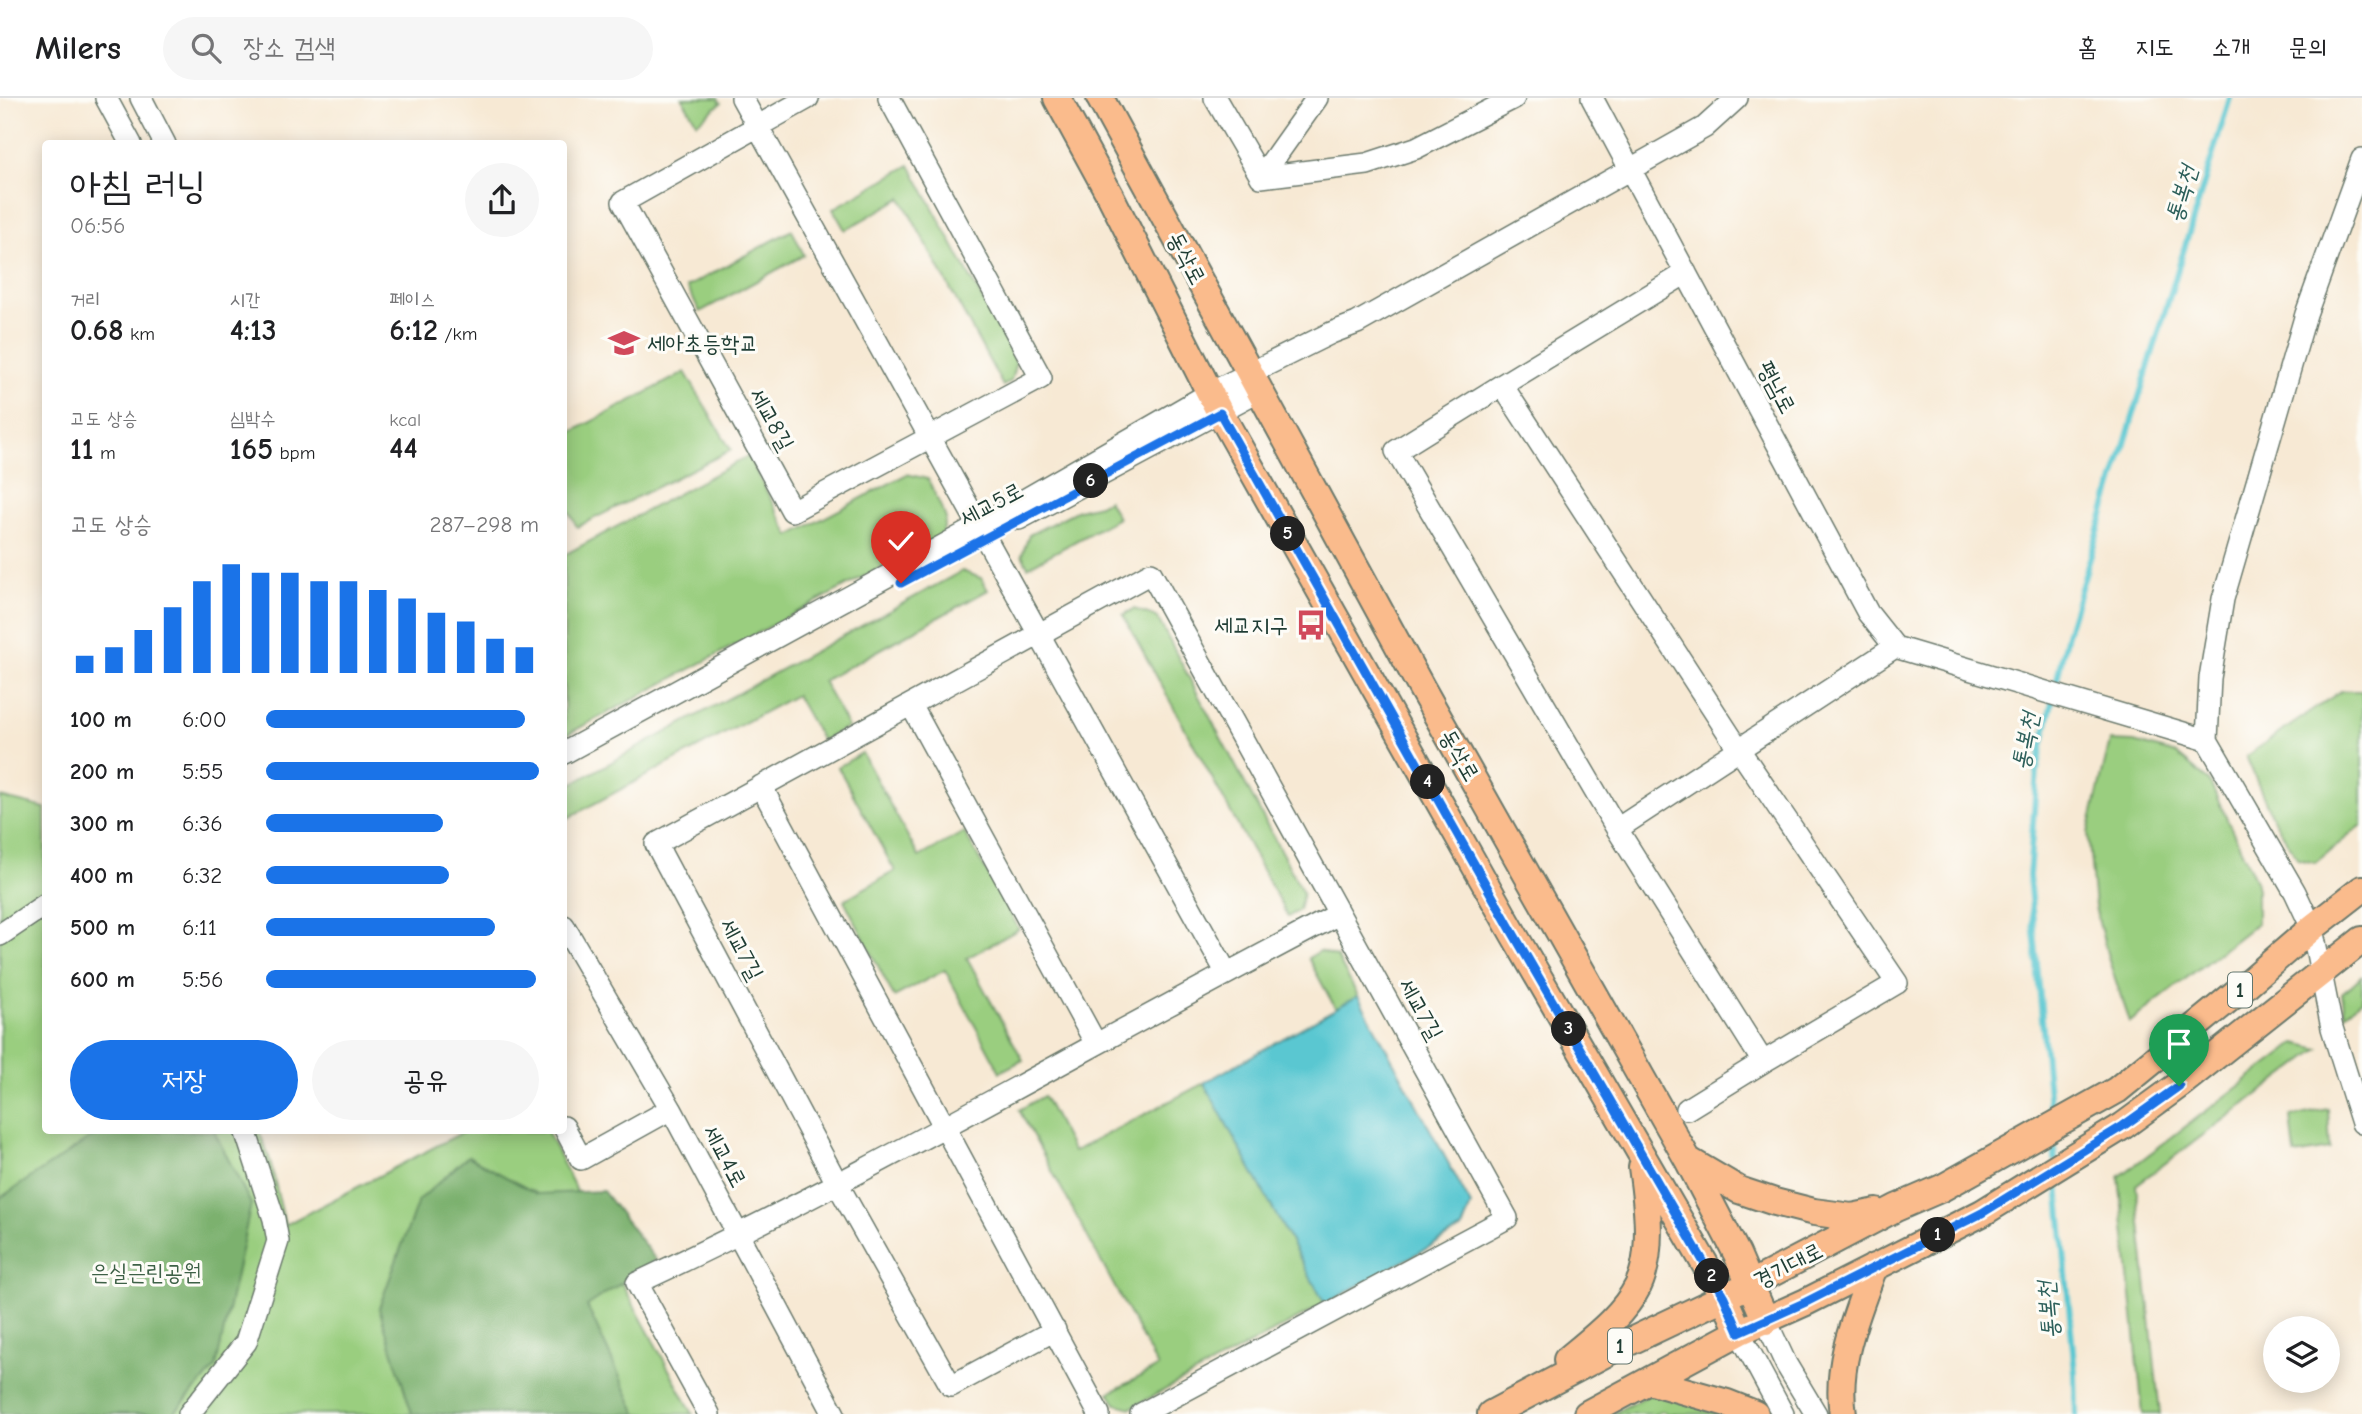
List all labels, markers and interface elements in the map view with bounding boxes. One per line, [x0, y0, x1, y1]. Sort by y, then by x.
search box [163, 17, 653, 80]
text: Milers [35, 29, 121, 67]
icon: search [187, 29, 225, 67]
text: 장소 검색 [243, 33, 335, 63]
text: 홈 [2078, 33, 2097, 61]
text: 지도 [2135, 33, 2174, 61]
text: 소개 [2212, 33, 2250, 61]
text: 문의 [2288, 33, 2327, 61]
water label: 통복천 [2159, 160, 2204, 226]
button: share [465, 163, 539, 237]
text: 아침 러닝 [70, 164, 206, 208]
text: 06:56 [70, 212, 126, 239]
street label: 동삭로 [1162, 227, 1212, 289]
text: 거리 [70, 289, 101, 311]
text: 시간 [230, 289, 260, 311]
text: 페이스 [389, 289, 435, 311]
text: 0.68 [70, 313, 124, 348]
text: 4:13 [230, 313, 277, 348]
text: 6:12 [389, 313, 438, 348]
text: km [124, 323, 155, 345]
text: /km [438, 323, 478, 345]
school or university icon: 세아초등학교 [607, 326, 641, 360]
place label: 세아초등학교 [647, 330, 758, 357]
street label: 평남로 [1752, 356, 1802, 418]
street label: 세교8길 [743, 383, 800, 455]
text: 고도 상승 [70, 408, 138, 430]
text: 심박수 [230, 408, 276, 430]
text: kcal [389, 409, 421, 431]
text: 44 [389, 431, 417, 466]
text: 11 [70, 432, 94, 467]
text: 165 [230, 432, 273, 467]
text: m [94, 442, 116, 464]
text: bpm [273, 442, 315, 464]
pin: 6 [1074, 464, 1108, 498]
text: 6 [1086, 469, 1095, 491]
street label: 세교5로 [955, 477, 1028, 532]
text: 고도 상승 [70, 511, 152, 538]
text: 287–298 m [429, 511, 539, 538]
pin [871, 511, 931, 583]
pin: 5 [1270, 516, 1306, 551]
icon: check [882, 522, 920, 560]
text: 5 [1282, 522, 1293, 544]
bus stop icon: 세교지구 [1294, 608, 1328, 642]
place label: 세교지구 [1214, 612, 1288, 639]
text: 100 m [70, 706, 132, 733]
text: 6:00 [182, 706, 227, 733]
water label: 통복천 [2006, 707, 2045, 772]
street label: 동삭로 [1434, 724, 1485, 786]
text: 200 m [70, 758, 134, 785]
text: 5:55 [182, 758, 224, 785]
pin: 4 [1410, 764, 1446, 800]
text: 4 [1423, 770, 1432, 792]
text: 300 m [70, 810, 134, 837]
text: 6:36 [182, 810, 223, 837]
text: 400 m [70, 862, 134, 889]
text: 6:32 [182, 862, 222, 889]
text: 500 m [70, 914, 135, 941]
text: 6:11 [182, 914, 217, 941]
street label: 세교7길 [714, 914, 769, 985]
text: 600 m [70, 966, 135, 993]
text: 5:56 [182, 966, 224, 993]
road number: 1 [2228, 972, 2252, 1008]
street label: 세교7길 [1393, 974, 1448, 1045]
pin: 3 [1552, 1012, 1586, 1046]
pin [2149, 1014, 2209, 1086]
text: 3 [1564, 1017, 1573, 1039]
icon: arrive [2160, 1025, 2198, 1063]
button: 저장 [70, 1040, 298, 1120]
button: 공유 [312, 1040, 539, 1120]
street label: 세교4로 [697, 1120, 752, 1192]
pin: 1 [1920, 1218, 1955, 1252]
text: 1 [1934, 1223, 1941, 1245]
street label: 경기대로 [1749, 1237, 1827, 1294]
pin: 2 [1694, 1258, 1730, 1294]
park label: 은실근린공원 [90, 1259, 202, 1286]
text: 2 [1707, 1264, 1716, 1286]
water label: 통복천 [2031, 1277, 2064, 1340]
map controls [2263, 1316, 2340, 1393]
button: layers [2263, 1316, 2340, 1393]
road number: 1 [1608, 1328, 1632, 1364]

